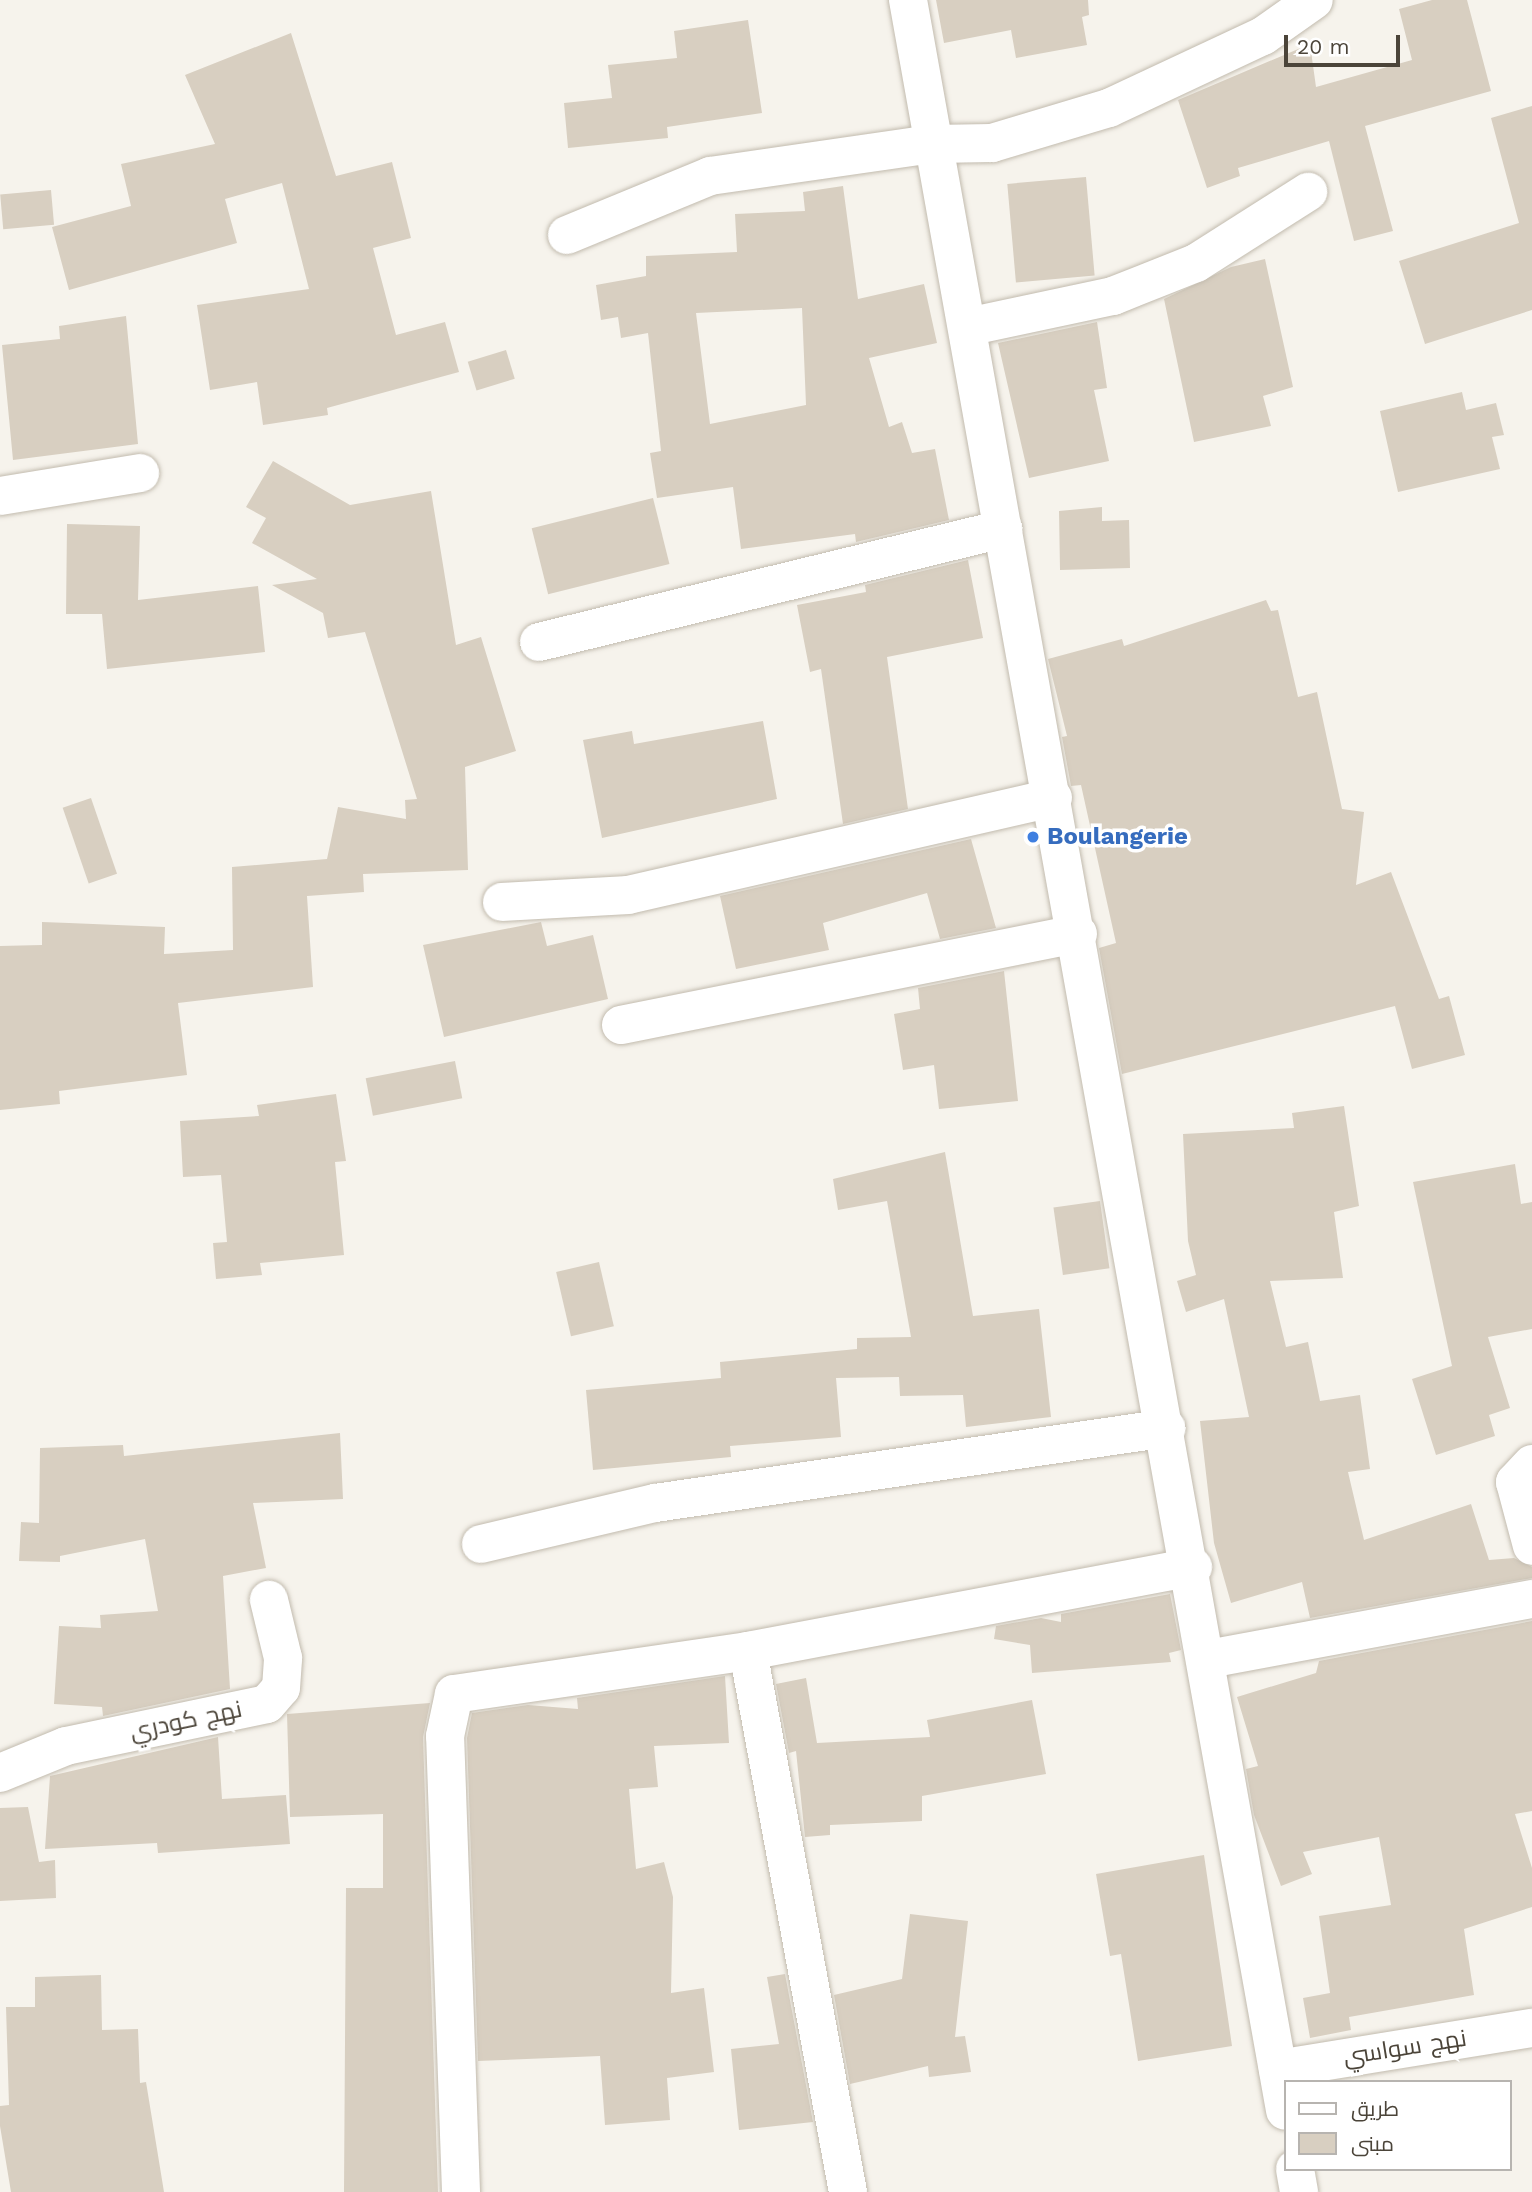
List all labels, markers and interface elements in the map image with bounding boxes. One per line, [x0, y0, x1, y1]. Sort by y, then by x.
scale bar [1287, 21, 1402, 65]
text: 20 m [1297, 34, 1349, 59]
place label: Boulangerie [1047, 823, 1188, 851]
marker: Boulangerie [1025, 829, 1041, 845]
street label: نهج كودري [127, 1695, 245, 1747]
street label: نهج سواسي [1341, 2024, 1469, 2072]
legend [1284, 2080, 1511, 2171]
text: طريق [1351, 2096, 1399, 2121]
text: مبنى [1351, 2131, 1394, 2156]

